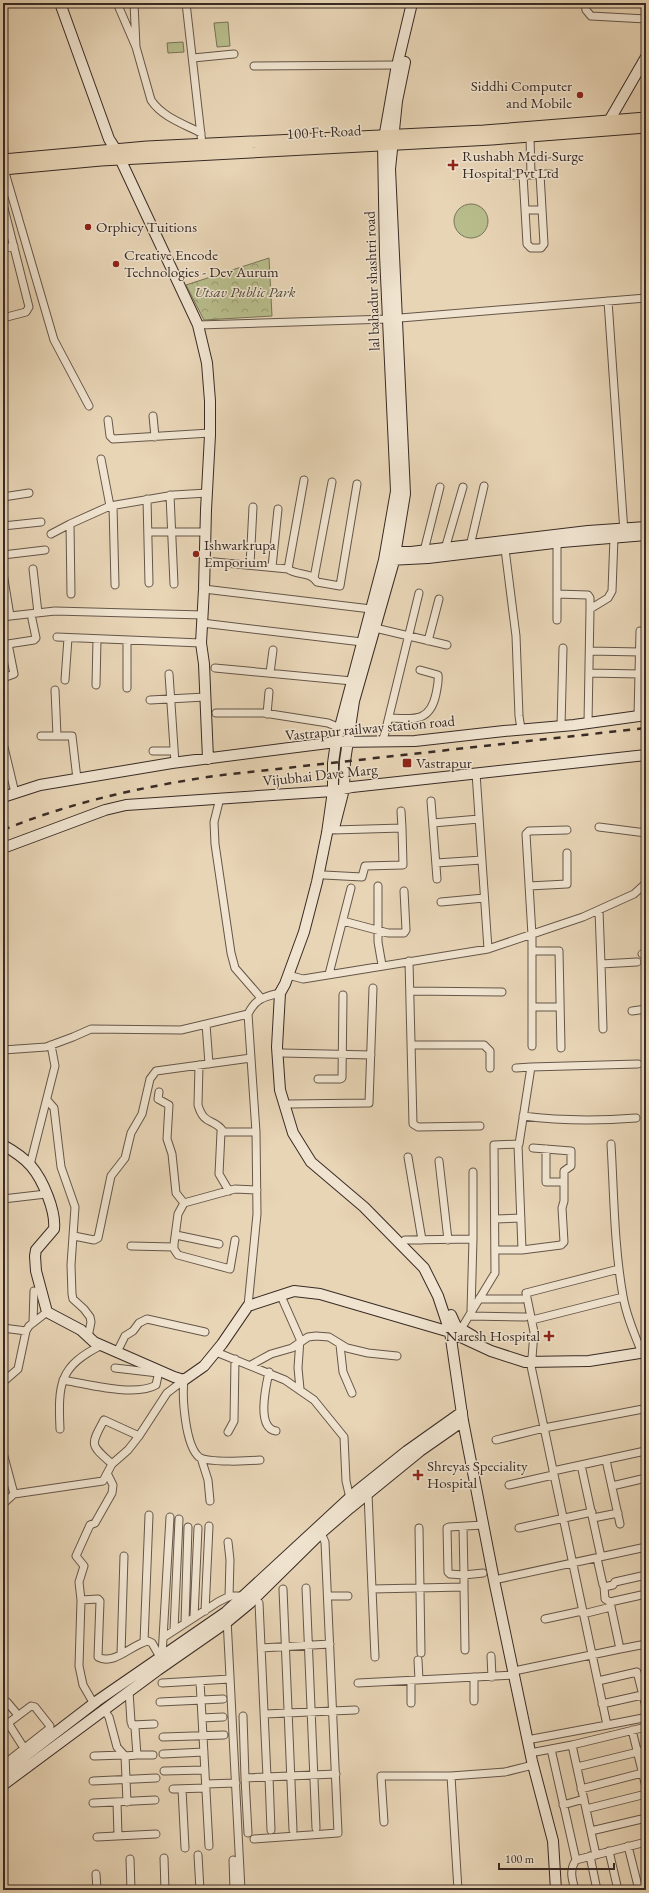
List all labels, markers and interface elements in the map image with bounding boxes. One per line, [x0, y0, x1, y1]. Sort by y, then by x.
place label: Siddhi Computer and Mobile [471, 76, 572, 112]
marker: Siddhi Computer and Mobile [575, 90, 585, 100]
street label: 100 Ft. Road [286, 120, 362, 143]
place label: Rushabh Medi-Surge Hospital Pvt Ltd [462, 146, 584, 182]
marker: Rushabh Medi-Surge Hospital Pvt Ltd [447, 159, 459, 171]
street label: lal bahadur shashtri road [360, 210, 383, 351]
place label: Orphicy Tuitions [96, 217, 197, 236]
marker: Orphicy Tuitions [83, 222, 93, 232]
place label: Creative Encode Technologies - Dev Aurum [124, 245, 279, 281]
marker: Creative Encode Technologies - Dev Aurum [111, 259, 121, 269]
park label: Utsav Public Park [194, 282, 296, 301]
place label: Ishwarkrupa Emporium [204, 535, 276, 571]
marker: Ishwarkrupa Emporium [191, 549, 201, 559]
street label: Vastrapur railway station road [284, 711, 456, 744]
place label: Vastrapur [416, 753, 472, 772]
marker: Vastrapur [401, 757, 413, 769]
street label: Vijubhai Dave Marg [262, 759, 379, 790]
place label: Naresh Hospital [446, 1326, 540, 1345]
marker: Naresh Hospital [543, 1330, 555, 1342]
place label: Shreyas Speciality Hospital [427, 1456, 528, 1492]
marker: Shreyas Speciality Hospital [412, 1469, 424, 1481]
scale bar [499, 1845, 614, 1871]
text: 100 m [505, 1851, 535, 1867]

